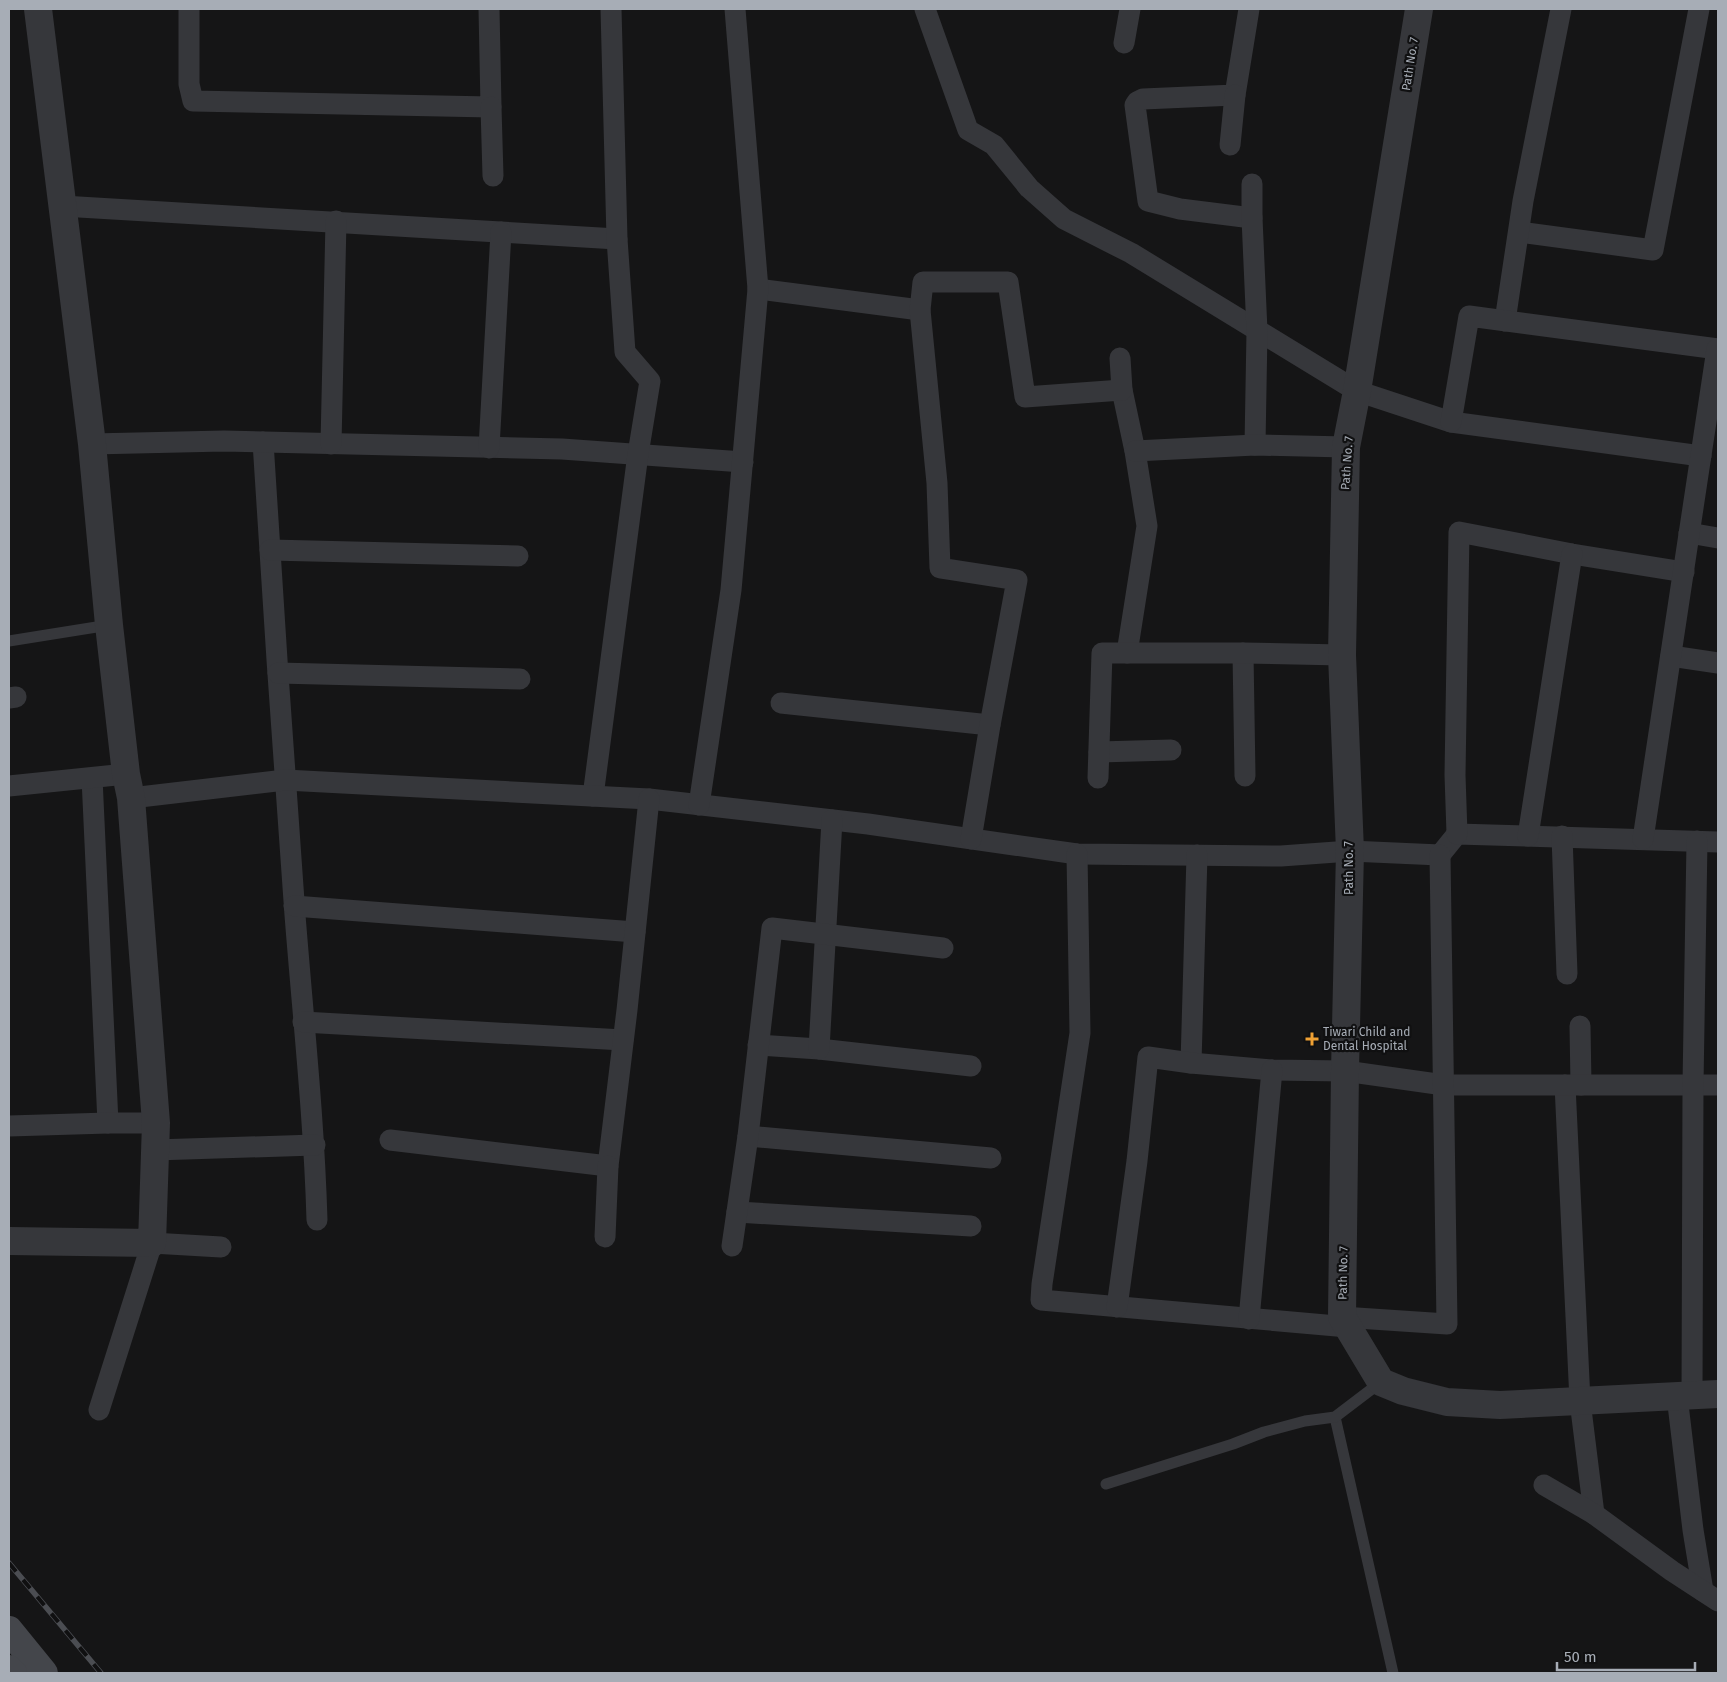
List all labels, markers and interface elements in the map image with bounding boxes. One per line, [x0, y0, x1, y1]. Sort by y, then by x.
street label: Path No. 7 [1399, 36, 1421, 92]
street label: Path No. 7 [1338, 436, 1356, 490]
street label: Path No. 7 [1342, 841, 1356, 895]
place label: Tiwari Child and Dental Hospital [1323, 1025, 1410, 1053]
marker: Tiwari Child and Dental Hospital [1305, 1032, 1319, 1046]
street label: Path No. 7 [1336, 1246, 1350, 1300]
scale bar [1557, 1640, 1694, 1672]
text: 50 m [1564, 1648, 1597, 1666]

